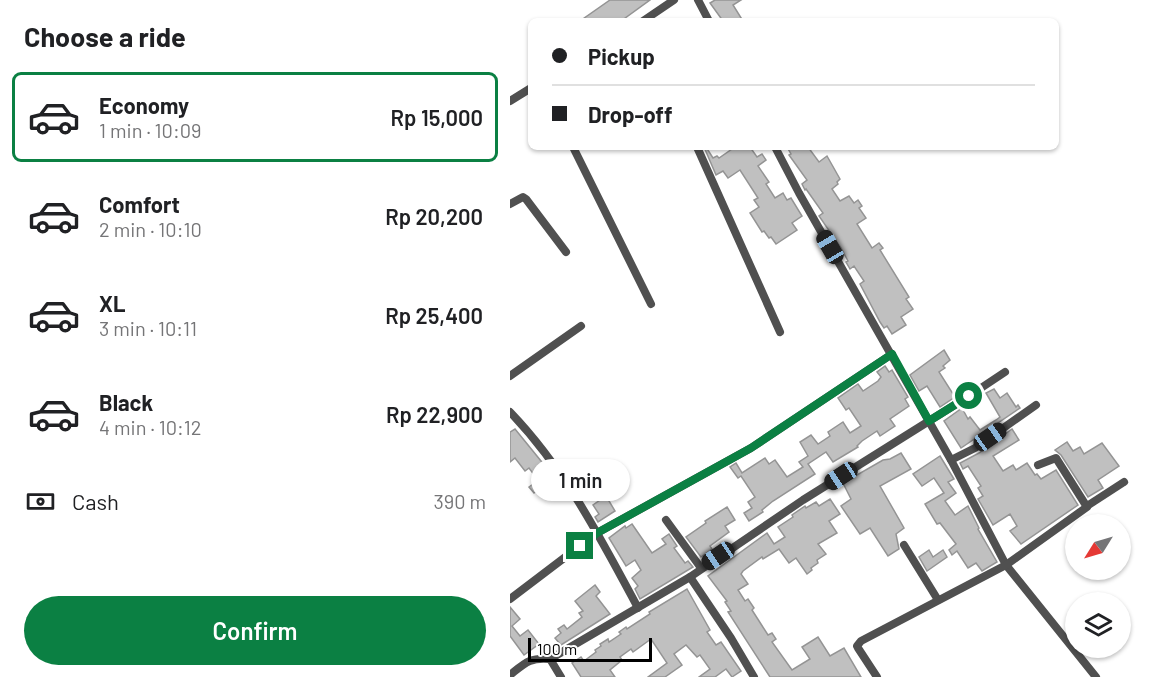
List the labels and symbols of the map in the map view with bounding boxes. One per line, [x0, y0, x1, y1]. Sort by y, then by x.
car [813, 227, 847, 267]
route start [955, 382, 982, 409]
car [970, 419, 1010, 455]
callout: 1 min [530, 459, 629, 501]
car [821, 459, 861, 493]
north arrow [1065, 514, 1131, 580]
route end [566, 532, 593, 559]
car [698, 538, 738, 574]
scale bar [528, 635, 652, 662]

